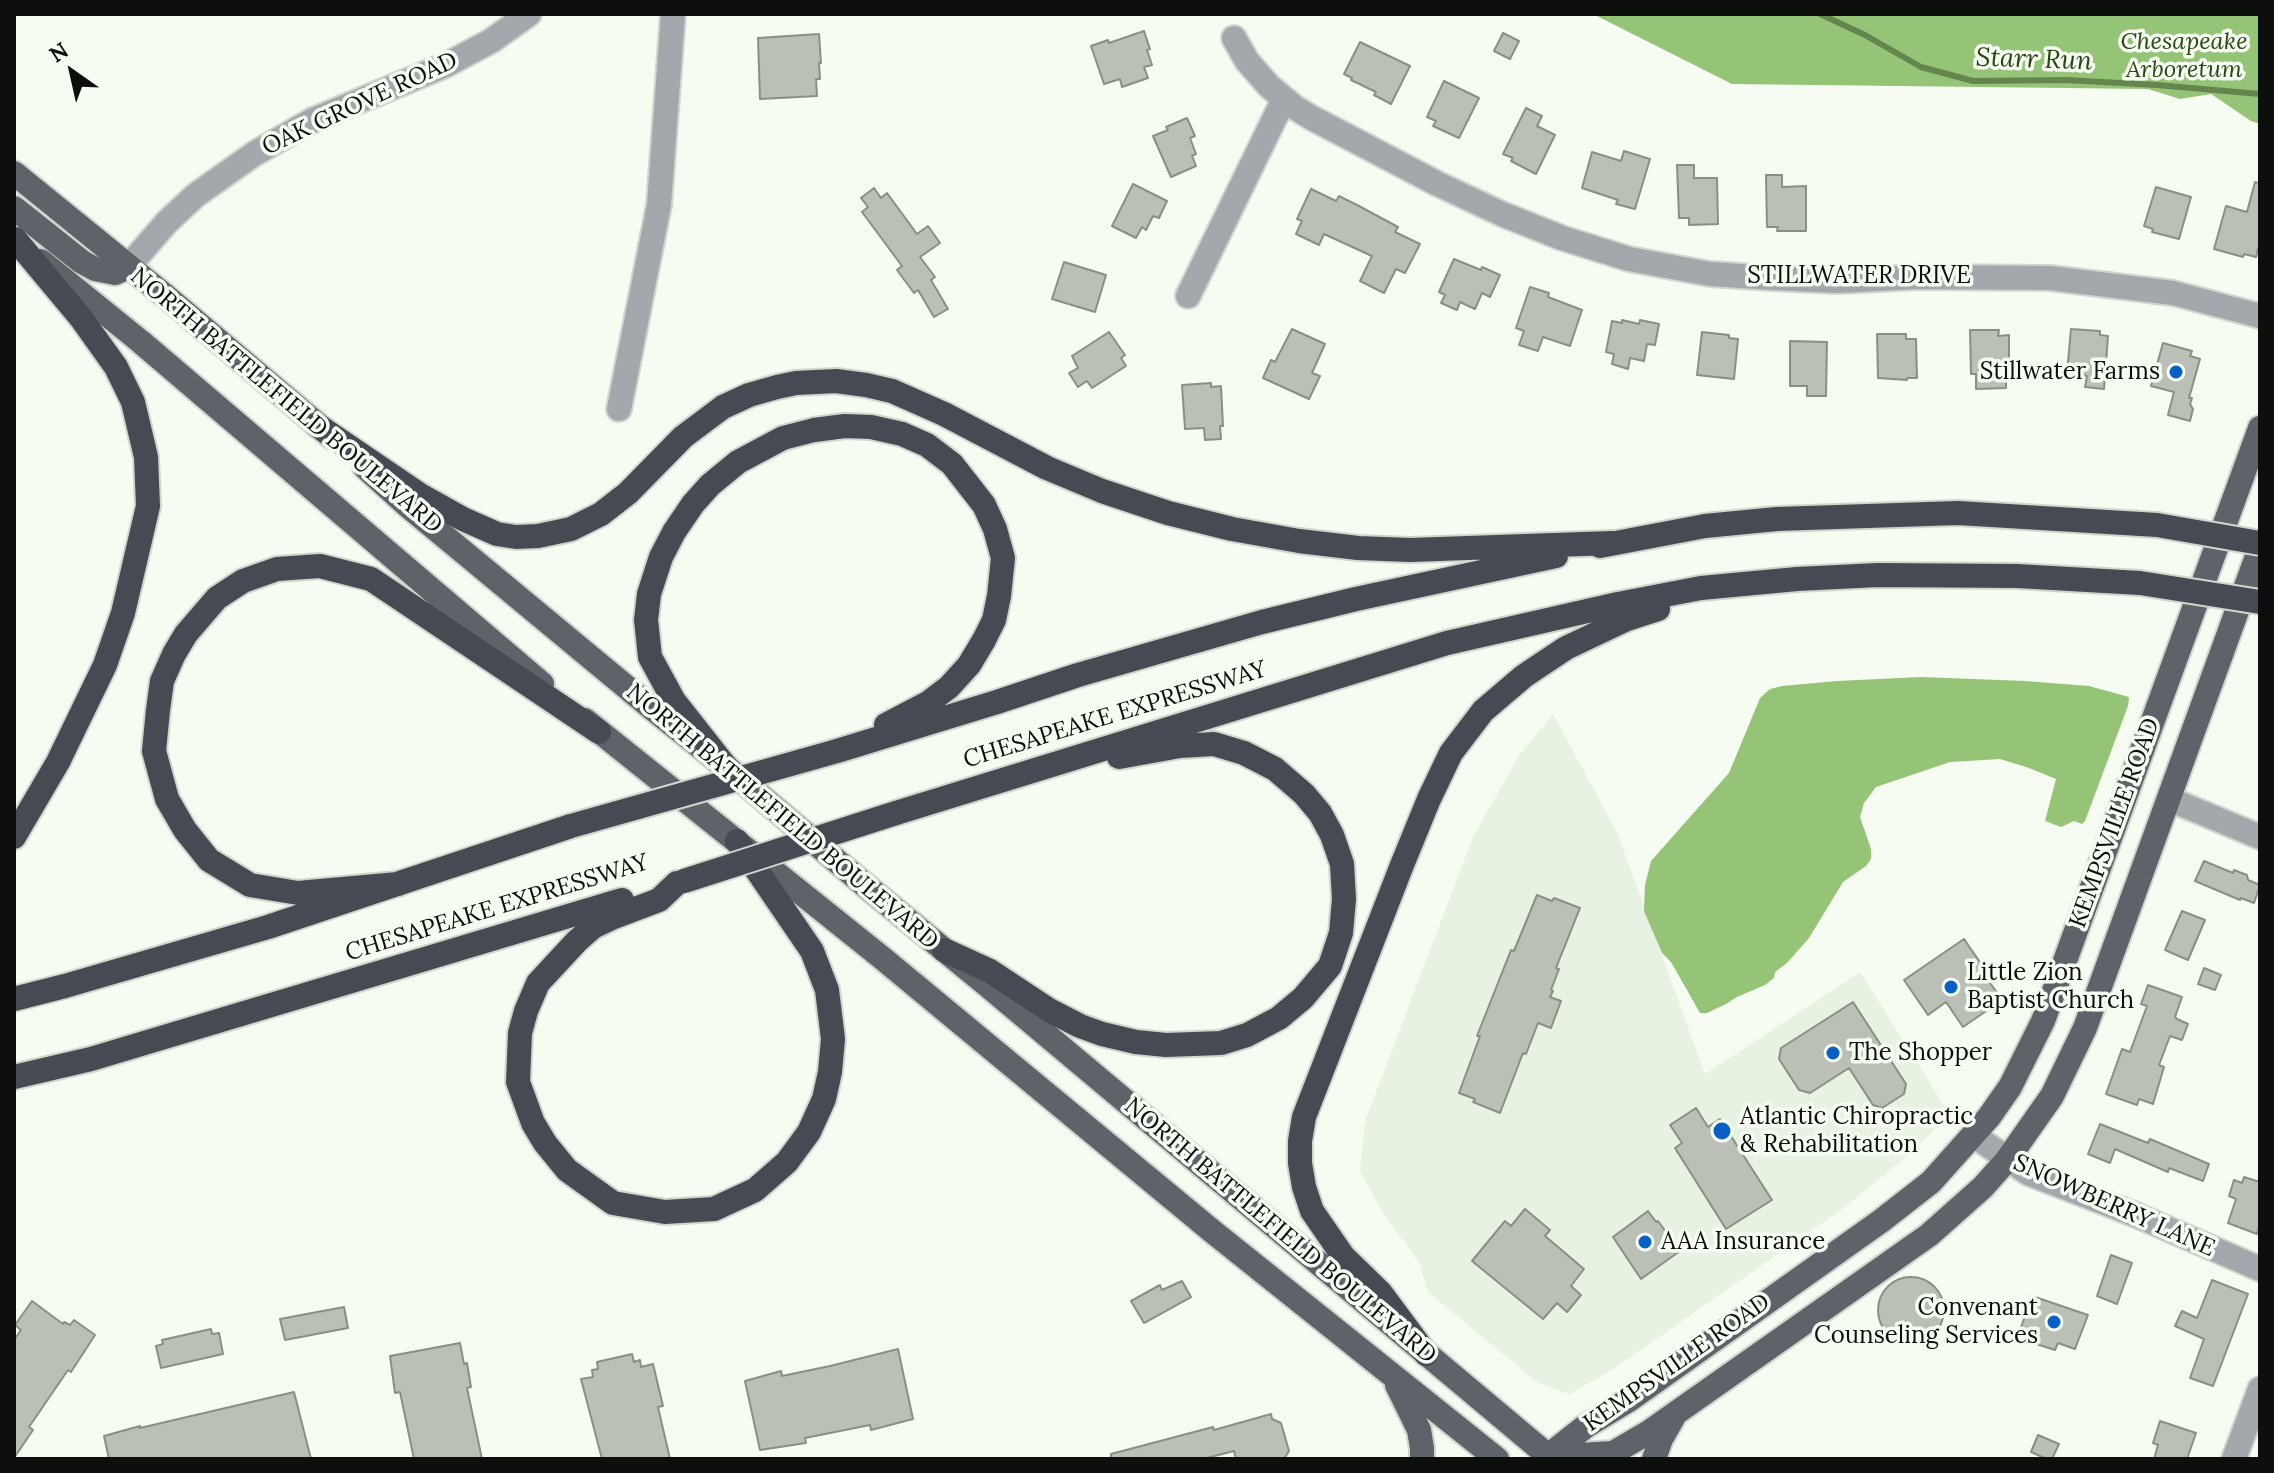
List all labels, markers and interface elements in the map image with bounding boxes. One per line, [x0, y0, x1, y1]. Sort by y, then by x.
park label: Chesapeake Arboretum [2120, 28, 2248, 84]
north arrow [32, 32, 112, 112]
text: N [44, 36, 73, 68]
water label: Starr Run [1975, 42, 2093, 78]
street label: OAK GROVE ROAD [258, 46, 462, 162]
street label: NORTH BATTLEFIELD BOULEVARD [124, 262, 448, 540]
street label: STILLWATER DRIVE [1747, 262, 1971, 290]
place label: Stillwater Farms [1980, 358, 2160, 386]
marker: Stillwater Farms [2167, 363, 2185, 381]
street label: CHESAPEAKE EXPRESSWAY [960, 655, 1270, 775]
street label: NORTH BATTLEFIELD BOULEVARD [620, 678, 944, 956]
street label: KEMPSVILLE ROAD [2064, 714, 2166, 932]
street label: CHESAPEAKE EXPRESSWAY [342, 848, 652, 968]
place label: Little Zion Baptist Church [1967, 959, 2134, 1015]
marker: Little Zion Baptist Church [1942, 978, 1960, 996]
place label: The Shopper [1849, 1039, 1992, 1067]
marker: The Shopper [1824, 1044, 1842, 1062]
street label: NORTH BATTLEFIELD BOULEVARD [1118, 1092, 1442, 1370]
place label: Atlantic Chiropractic & Rehabilitation [1740, 1103, 1973, 1159]
marker: Atlantic Chiropractic & Rehabilitation [1711, 1120, 1733, 1142]
street label: SNOWBERRY LANE [2009, 1149, 2219, 1263]
place label: AAA Insurance [1661, 1228, 1825, 1256]
marker: AAA Insurance [1636, 1233, 1654, 1251]
street label: KEMPSVILLE ROAD [1578, 1288, 1776, 1438]
place label: Convenant Counseling Services [1814, 1294, 2038, 1350]
marker: Convenant Counseling Services [2045, 1313, 2063, 1331]

